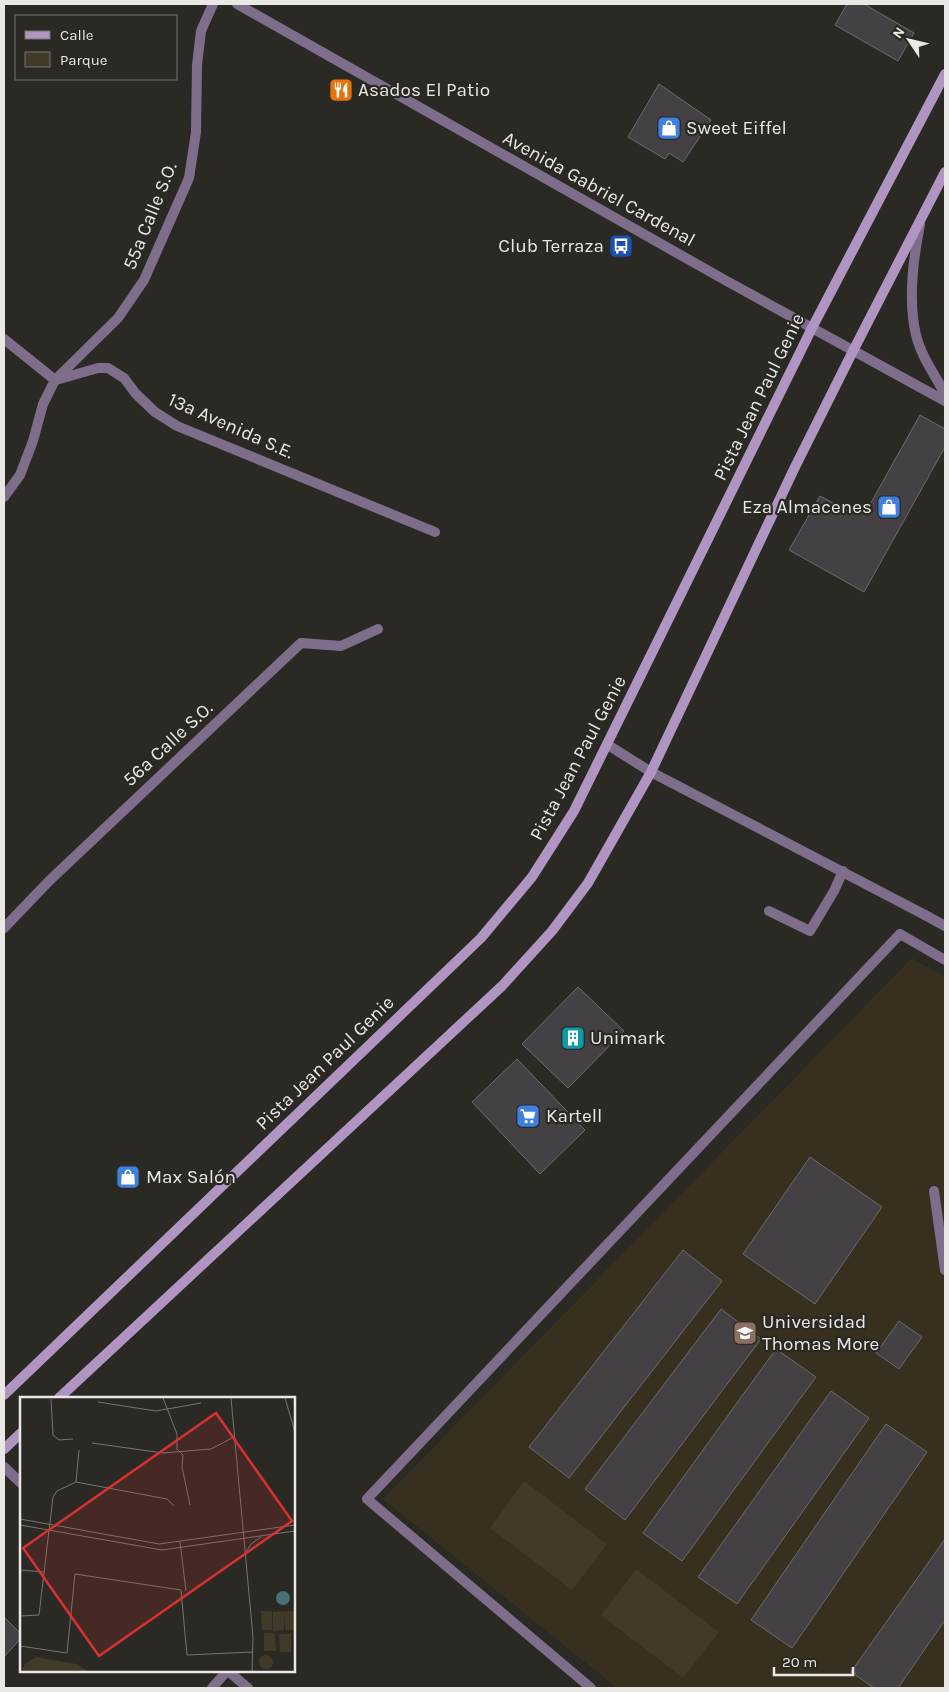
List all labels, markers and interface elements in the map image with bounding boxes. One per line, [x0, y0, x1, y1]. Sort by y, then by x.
legend [15, 15, 178, 80]
north arrow [884, 15, 934, 65]
text: N [889, 24, 909, 42]
text: Calle [60, 26, 94, 44]
text: Parque [60, 51, 108, 69]
restaurant icon: Asados El Patio [328, 77, 354, 103]
place label: Asados El Patio [358, 79, 490, 101]
shop icon: Sweet Eiffel [656, 115, 682, 141]
place label: Sweet Eiffel [686, 117, 787, 139]
street label: Avenida Gabriel Cardenal [499, 127, 699, 251]
street label: 55a Calle S.O. [118, 159, 182, 273]
bus stop icon: Club Terraza [608, 233, 634, 259]
place label: Club Terraza [498, 235, 604, 257]
street label: Pista Jean Paul Genie [709, 310, 809, 484]
street label: 13a Avenida S.E. [165, 389, 297, 463]
shop icon: Eza Almacenes [876, 494, 902, 520]
place label: Eza Almacenes [742, 496, 872, 518]
street label: Pista Jean Paul Genie [525, 672, 631, 844]
street label: 56a Calle S.O. [119, 697, 217, 791]
street label: Pista Jean Paul Genie [251, 991, 399, 1135]
building icon: Unimark [560, 1025, 586, 1051]
place label: Unimark [590, 1027, 666, 1049]
supermarket icon: Kartell [515, 1103, 541, 1129]
place label: Kartell [546, 1105, 602, 1127]
shop icon: Max Salón [115, 1164, 141, 1190]
place label: Max Salón [146, 1166, 236, 1188]
place label: Universidad Thomas More [762, 1311, 879, 1355]
school or university icon: Universidad Thomas More [732, 1320, 758, 1346]
inset map [20, 1397, 295, 1672]
scale bar [774, 1644, 853, 1676]
text: 20 m [782, 1653, 817, 1671]

